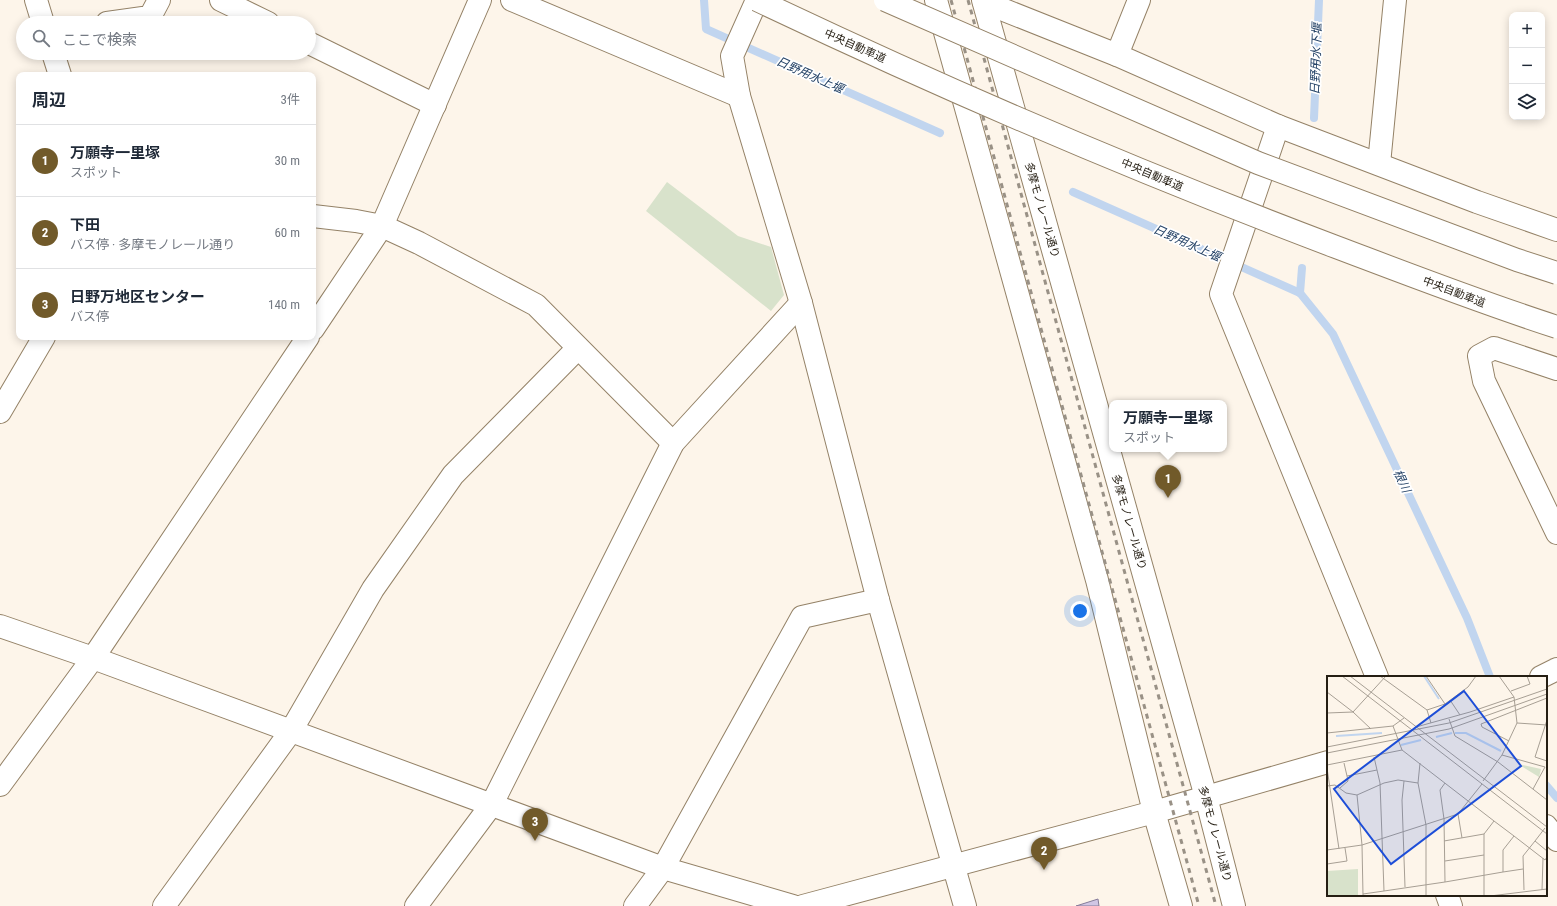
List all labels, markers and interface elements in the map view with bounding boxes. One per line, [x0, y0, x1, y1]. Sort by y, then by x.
map controls [1509, 12, 1545, 120]
button: + [1509, 12, 1545, 48]
search box [16, 16, 316, 60]
water label: 日野用水下堰 [1308, 21, 1324, 95]
icon: search [30, 27, 52, 49]
street label: 中央自動車道 [822, 27, 888, 65]
text: ここで検索 [62, 31, 137, 49]
button: − [1509, 48, 1545, 84]
water label: 日野用水上堰 [774, 54, 848, 97]
button: layers [1509, 84, 1545, 120]
text: 周辺 [32, 90, 66, 110]
text: 3件 [281, 92, 300, 107]
text: 万願寺一里塚 [70, 144, 160, 162]
text: 1 [42, 153, 48, 168]
text: 30 m [274, 153, 300, 168]
street label: 中央自動車道 [1119, 156, 1185, 194]
street label: 多摩モノレール通り [1022, 161, 1062, 259]
text: スポット [70, 165, 122, 180]
text: 下田 [70, 216, 100, 234]
water label: 日野用水上堰 [1151, 222, 1225, 265]
text: 2 [42, 225, 48, 240]
text: 60 m [274, 225, 300, 240]
text: バス停 · 多摩モノレール通り [70, 237, 235, 252]
street label: 中央自動車道 [1421, 274, 1487, 310]
text: 日野万地区センター [70, 288, 205, 306]
text: 3 [42, 297, 48, 312]
text: 140 m [268, 297, 300, 312]
text: バス停 [70, 309, 109, 324]
popup [1109, 400, 1227, 452]
text: 万願寺一里塚 [1123, 409, 1213, 427]
text: スポット [1123, 430, 1175, 445]
pin: 1 [1155, 465, 1181, 498]
water label: 根川 [1391, 467, 1414, 497]
street label: 多摩モノレール通り [1109, 473, 1149, 571]
your location [1070, 601, 1090, 621]
inset map [1327, 676, 1547, 896]
street label: 多摩モノレール通り [1196, 785, 1234, 883]
pin: 3 [522, 808, 548, 841]
pin: 2 [1031, 837, 1057, 870]

